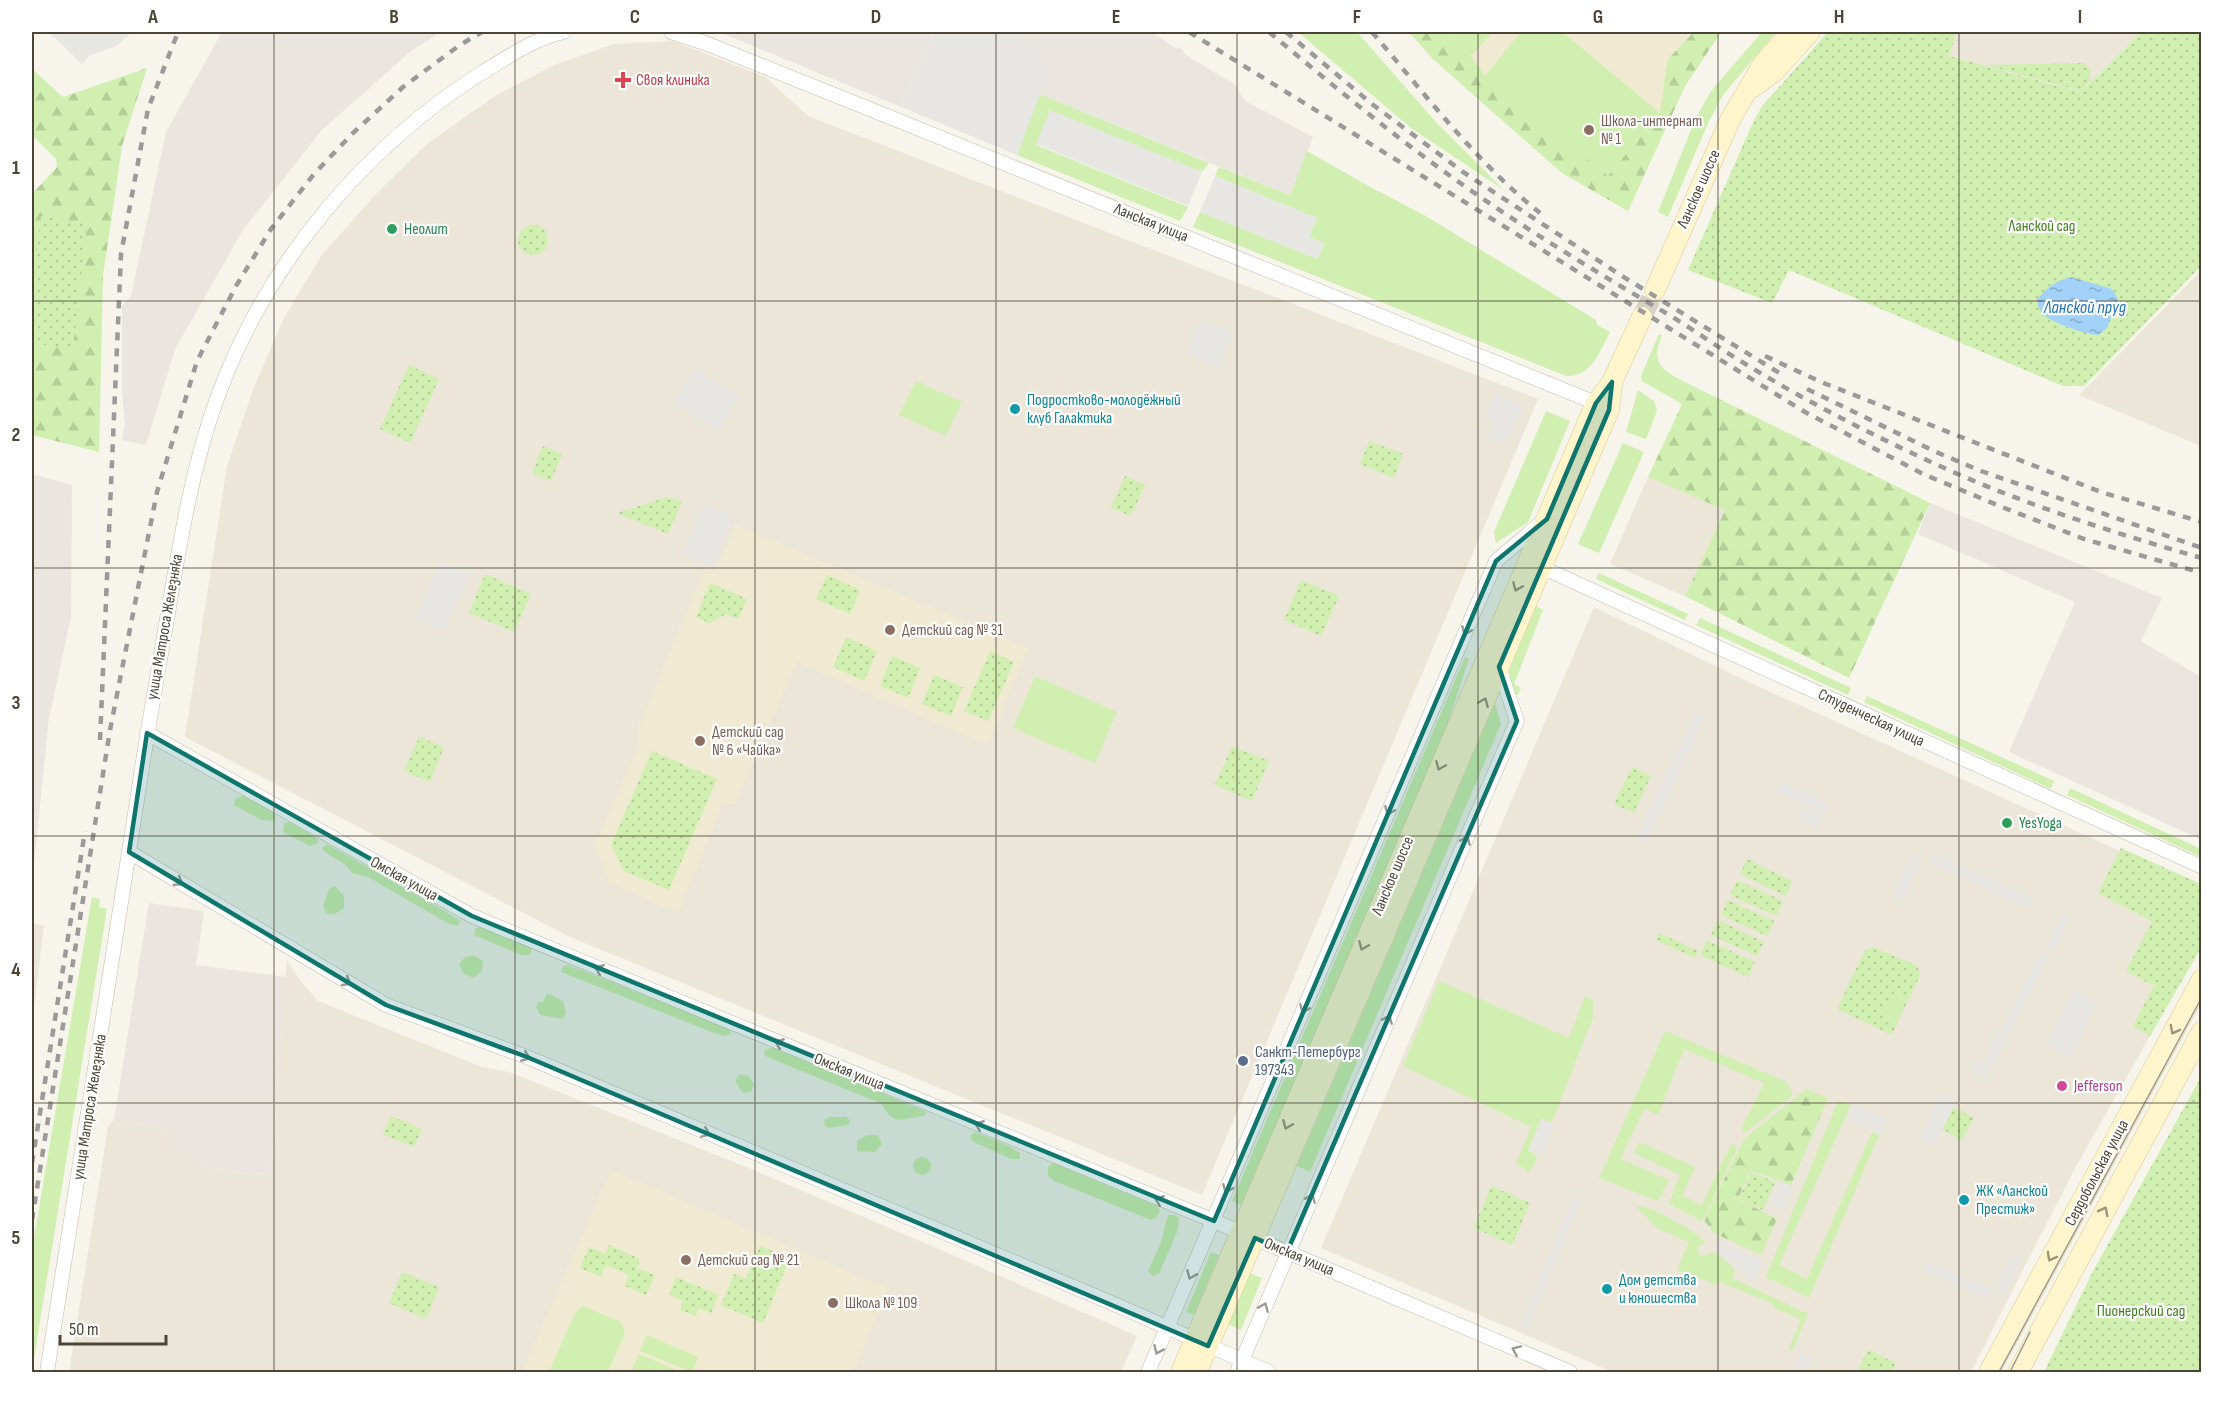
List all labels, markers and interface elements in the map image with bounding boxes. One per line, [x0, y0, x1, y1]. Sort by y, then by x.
text: A [147, 5, 158, 29]
text: B [389, 5, 399, 29]
text: C [630, 5, 640, 29]
text: D [871, 5, 881, 29]
text: E [1112, 5, 1120, 29]
text: F [1353, 5, 1361, 29]
text: G [1593, 5, 1603, 29]
text: H [1834, 5, 1844, 29]
text: I [2078, 5, 2082, 29]
marker: Своя клиника [614, 71, 632, 89]
place label: Своя клиника [636, 71, 710, 90]
place label: Школа-интернат № 1 [1601, 112, 1702, 149]
marker: Школа-интернат № 1 [1582, 123, 1596, 137]
street label: Ланское шоссе [1673, 147, 1725, 232]
text: 1 [12, 156, 20, 180]
street label: Ланская улица [1110, 199, 1191, 246]
park label: Ланской сад [2008, 217, 2075, 236]
place label: Неолит [404, 220, 448, 239]
marker: Неолит [385, 222, 399, 236]
water label: Ланской пруд [2043, 297, 2127, 318]
place label: Подростково-молодёжный клуб Галактика [1027, 391, 1181, 428]
marker: Подростково-молодёжный клуб Галактика [1008, 402, 1022, 416]
text: 2 [12, 423, 20, 447]
street label: улица Матроса Железняка [143, 553, 187, 701]
one-way arrow [1512, 581, 1524, 592]
place label: Детский сад № 31 [902, 621, 1004, 640]
marker: Детский сад № 31 [883, 623, 897, 637]
one-way arrow [1461, 625, 1473, 636]
street label: Студенческая улица [1815, 685, 1927, 751]
text: 3 [12, 691, 21, 715]
one-way arrow [1477, 697, 1489, 708]
place label: Детский сад № 6 «Чайка» [712, 723, 784, 760]
marker: Детский сад № 6 «Чайка» [693, 734, 707, 748]
one-way arrow [1436, 760, 1448, 771]
one-way arrow [1384, 804, 1396, 815]
place label: YesYoga [2019, 814, 2062, 833]
marker: YesYoga [2000, 816, 2014, 830]
street label: Ланское шоссе [1368, 834, 1418, 919]
one-way arrow [1459, 836, 1471, 847]
street label: Омская улица [367, 853, 441, 905]
one-way arrow [173, 875, 183, 887]
one-way arrow [1359, 939, 1371, 950]
text: 4 [11, 958, 21, 982]
one-way arrow [594, 964, 605, 976]
one-way arrow [341, 974, 351, 986]
one-way arrow [1299, 1003, 1311, 1014]
one-way arrow [1381, 1015, 1393, 1026]
one-way arrow [2170, 1024, 2181, 1034]
street label: улица Матроса Железняка [69, 1033, 111, 1181]
one-way arrow [774, 1038, 785, 1050]
place label: Санкт-Петербург 197343 [1255, 1043, 1361, 1080]
street label: Омская улица [811, 1049, 887, 1095]
one-way arrow [520, 1050, 531, 1062]
marker: Санкт-Петербург 197343 [1236, 1054, 1250, 1068]
place label: Jefferson [2073, 1077, 2123, 1096]
marker: Jefferson [2055, 1079, 2069, 1093]
street label: Сердобольская улица [2061, 1117, 2133, 1229]
one-way arrow [1282, 1118, 1294, 1129]
one-way arrow [974, 1120, 985, 1132]
one-way arrow [700, 1126, 711, 1138]
one-way arrow [1223, 1182, 1235, 1193]
place label: ЖК «Ланской Престиж» [1976, 1182, 2048, 1219]
marker: ЖК «Ланской Престиж» [1957, 1193, 1971, 1207]
one-way arrow [1304, 1194, 1316, 1205]
one-way arrow [1154, 1195, 1165, 1207]
one-way arrow [2097, 1207, 2108, 1217]
text: 5 [12, 1226, 21, 1250]
street label: Омская улица [1261, 1234, 1337, 1280]
place label: Детский сад № 21 [698, 1251, 799, 1270]
one-way arrow [2047, 1251, 2058, 1261]
marker: Детский сад № 21 [679, 1253, 693, 1267]
one-way arrow [1186, 1268, 1198, 1279]
place label: Дом детства и юношества [1619, 1271, 1697, 1308]
marker: Дом детства и юношества [1600, 1282, 1614, 1296]
place label: Школа № 109 [845, 1294, 917, 1313]
marker: Школа № 109 [826, 1296, 840, 1310]
park label: Пионерский сад [2097, 1302, 2185, 1321]
one-way arrow [1257, 1303, 1269, 1314]
scale bar [60, 1308, 166, 1346]
text: 50 m [69, 1319, 99, 1340]
one-way arrow [1153, 1344, 1165, 1355]
one-way arrow [1511, 1345, 1522, 1357]

